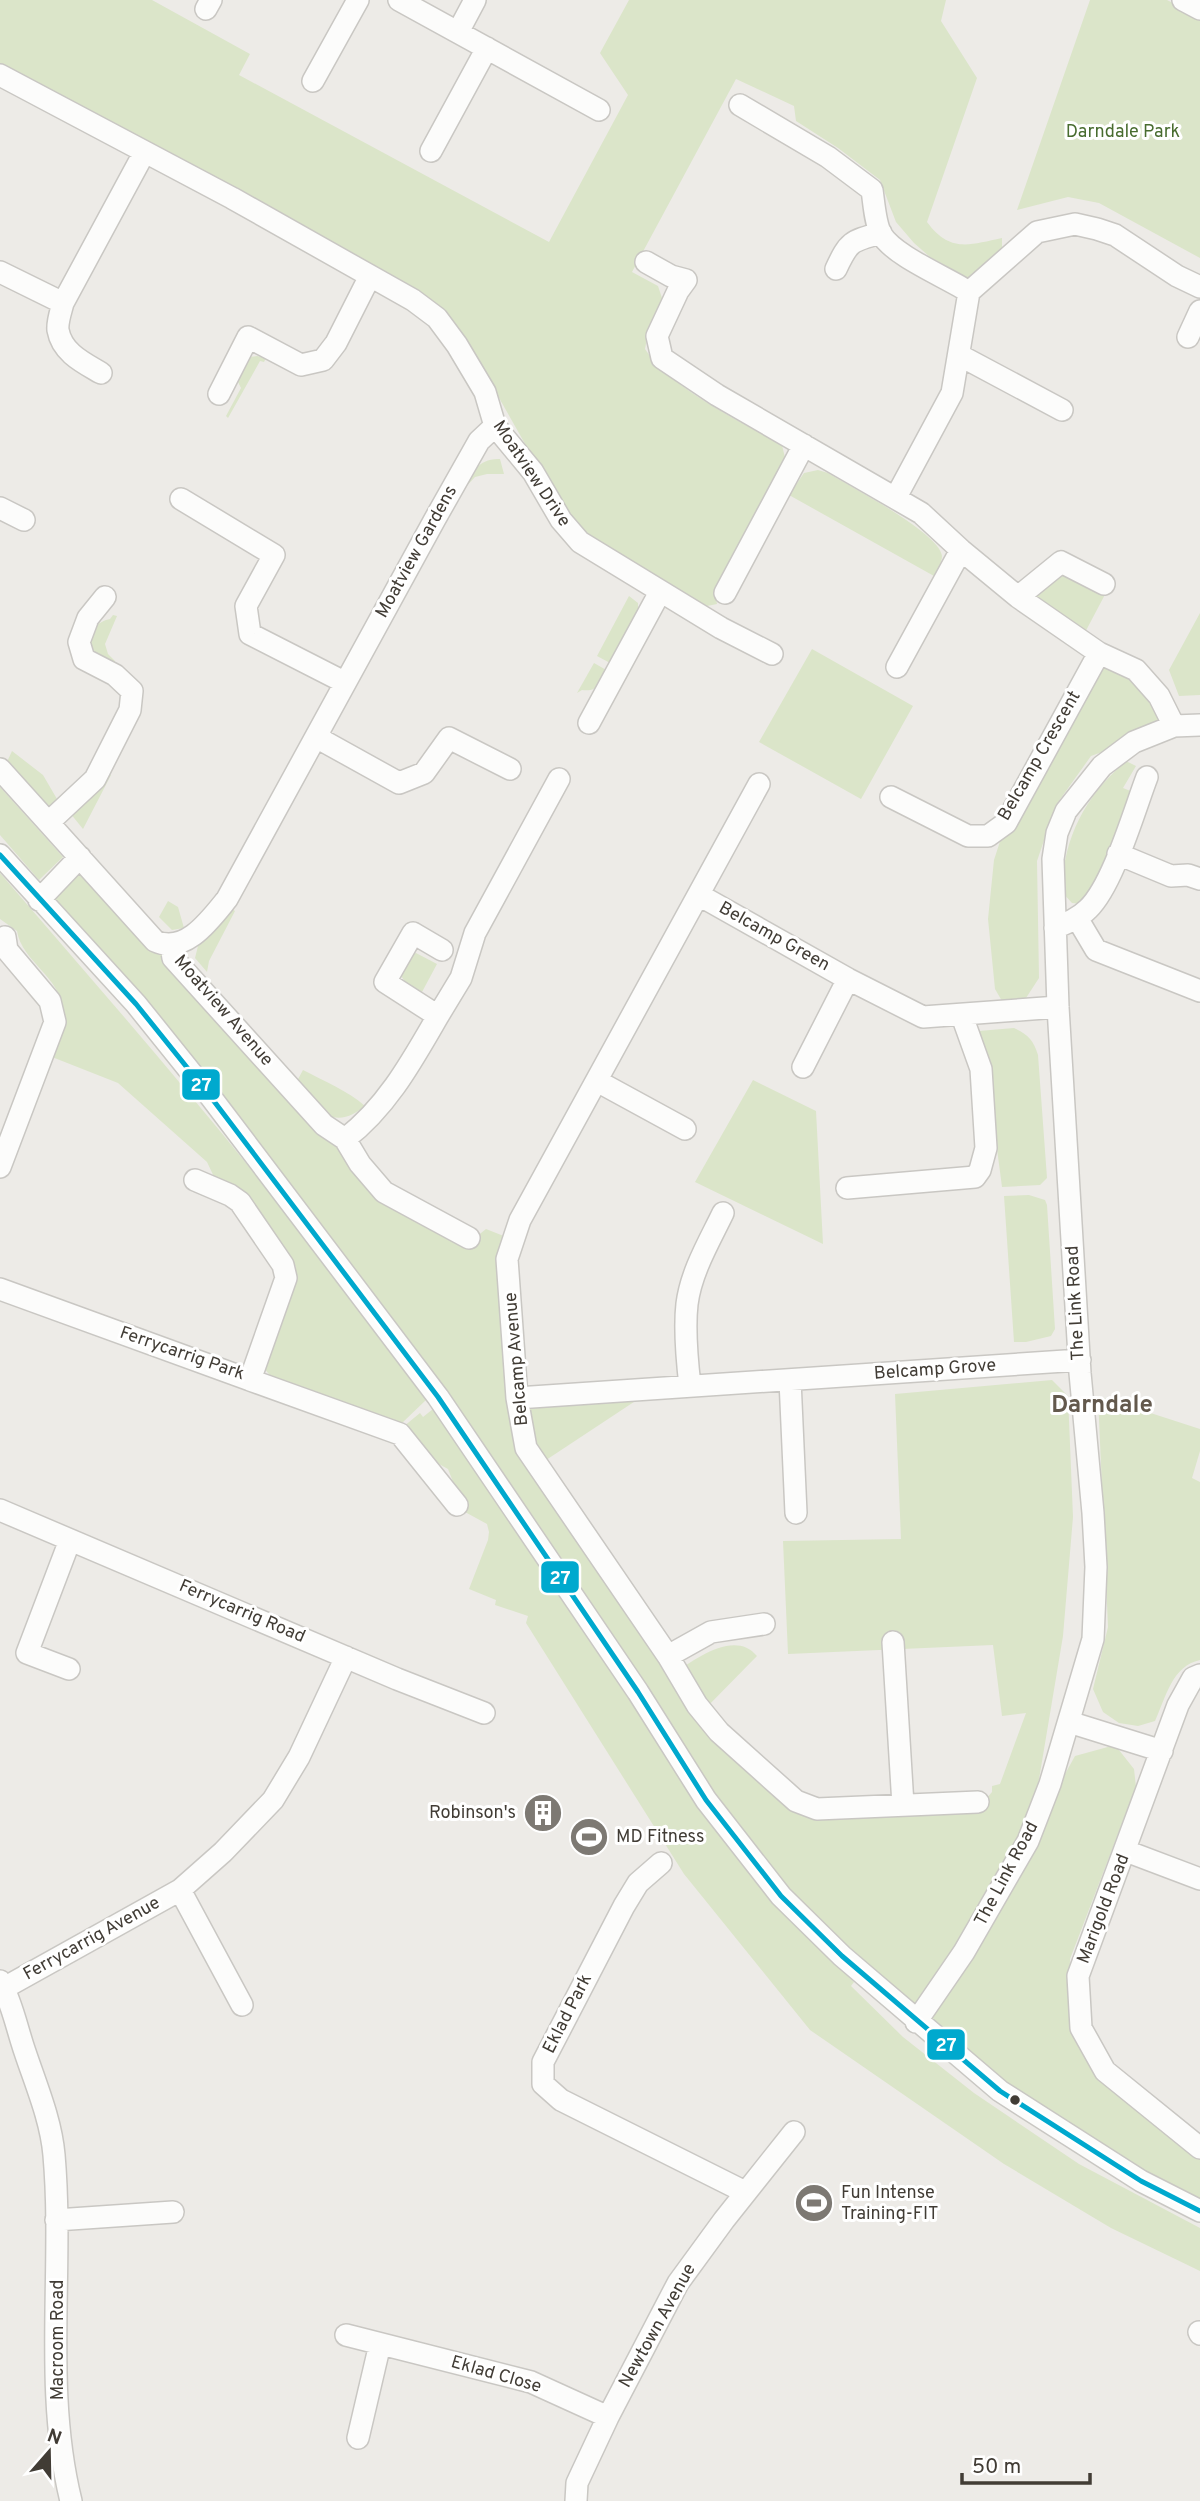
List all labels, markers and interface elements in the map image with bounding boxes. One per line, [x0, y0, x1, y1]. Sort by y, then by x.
park label: Darndale Park [1066, 121, 1180, 144]
street label: Moatview Drive [487, 416, 575, 532]
street label: Moatview Gardens [371, 482, 463, 622]
street label: Belcamp Crescent [993, 687, 1087, 825]
street label: Belcamp Green [714, 897, 834, 977]
street label: Moatview Avenue [168, 950, 278, 1072]
line badge: 27 [181, 1068, 221, 1101]
text: 27 [190, 1074, 212, 1098]
street label: The Link Road [1062, 1245, 1090, 1361]
street label: Belcamp Avenue [500, 1291, 534, 1427]
street label: Ferrycarrig Park [117, 1322, 247, 1386]
street label: Belcamp Grove [873, 1354, 997, 1386]
district label: Darndale [1051, 1391, 1153, 1421]
line badge: 27 [540, 1560, 580, 1594]
text: 27 [549, 1567, 571, 1591]
street label: Ferrycarrig Road [175, 1575, 309, 1649]
building icon: Robinson's [522, 1792, 564, 1834]
place label: Robinson's [429, 1802, 516, 1825]
sports icon: MD Fitness [568, 1816, 610, 1858]
street label: The Link Road [970, 1818, 1044, 1930]
place label: MD Fitness [616, 1826, 704, 1849]
street label: Marigold Road [1072, 1851, 1136, 1967]
street label: Ferrycarrig Avenue [20, 1892, 164, 1986]
street label: Eklad Park [538, 1970, 598, 2058]
line badge: 27 [926, 2028, 966, 2061]
text: 27 [935, 2034, 957, 2058]
unlabelled marker [1008, 2093, 1022, 2107]
sports icon: Fun Intense Training-FIT [793, 2182, 835, 2224]
place label: Fun Intense Training-FIT [841, 2182, 938, 2226]
street label: Newtown Avenue [614, 2260, 702, 2392]
street label: Macroom Road [47, 2280, 70, 2400]
street label: Eklad Close [448, 2351, 544, 2399]
north arrow [14, 2417, 84, 2487]
text: N [44, 2424, 65, 2452]
scale bar [962, 2442, 1090, 2486]
text: 50 m [972, 2454, 1021, 2481]

